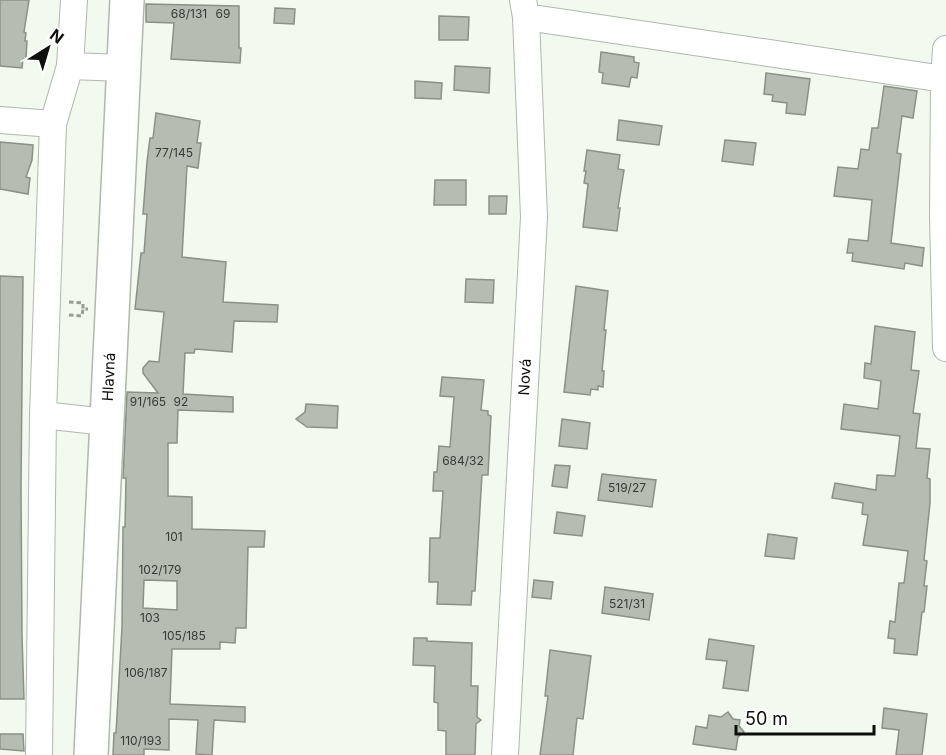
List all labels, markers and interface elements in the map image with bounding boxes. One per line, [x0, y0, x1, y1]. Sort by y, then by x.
house number: 68/131 [171, 6, 207, 21]
house number: 69 [216, 6, 230, 21]
north arrow [18, 18, 78, 78]
text: N [46, 24, 68, 48]
house number: 77/145 [155, 145, 193, 160]
street label: Hlavná [98, 352, 119, 402]
street label: Nová [514, 358, 535, 396]
house number: 91/165 [130, 394, 166, 409]
house number: 92 [174, 394, 188, 409]
house number: 684/32 [442, 453, 484, 468]
house number: 519/27 [608, 480, 646, 495]
house number: 101 [165, 529, 183, 544]
house number: 102/179 [138, 562, 182, 577]
house number: 521/31 [609, 596, 645, 611]
house number: 103 [140, 610, 160, 625]
house number: 105/185 [162, 628, 206, 643]
house number: 106/187 [124, 665, 168, 680]
scale bar [736, 698, 874, 736]
text: 50 m [745, 708, 788, 729]
house number: 110/193 [120, 733, 162, 748]

